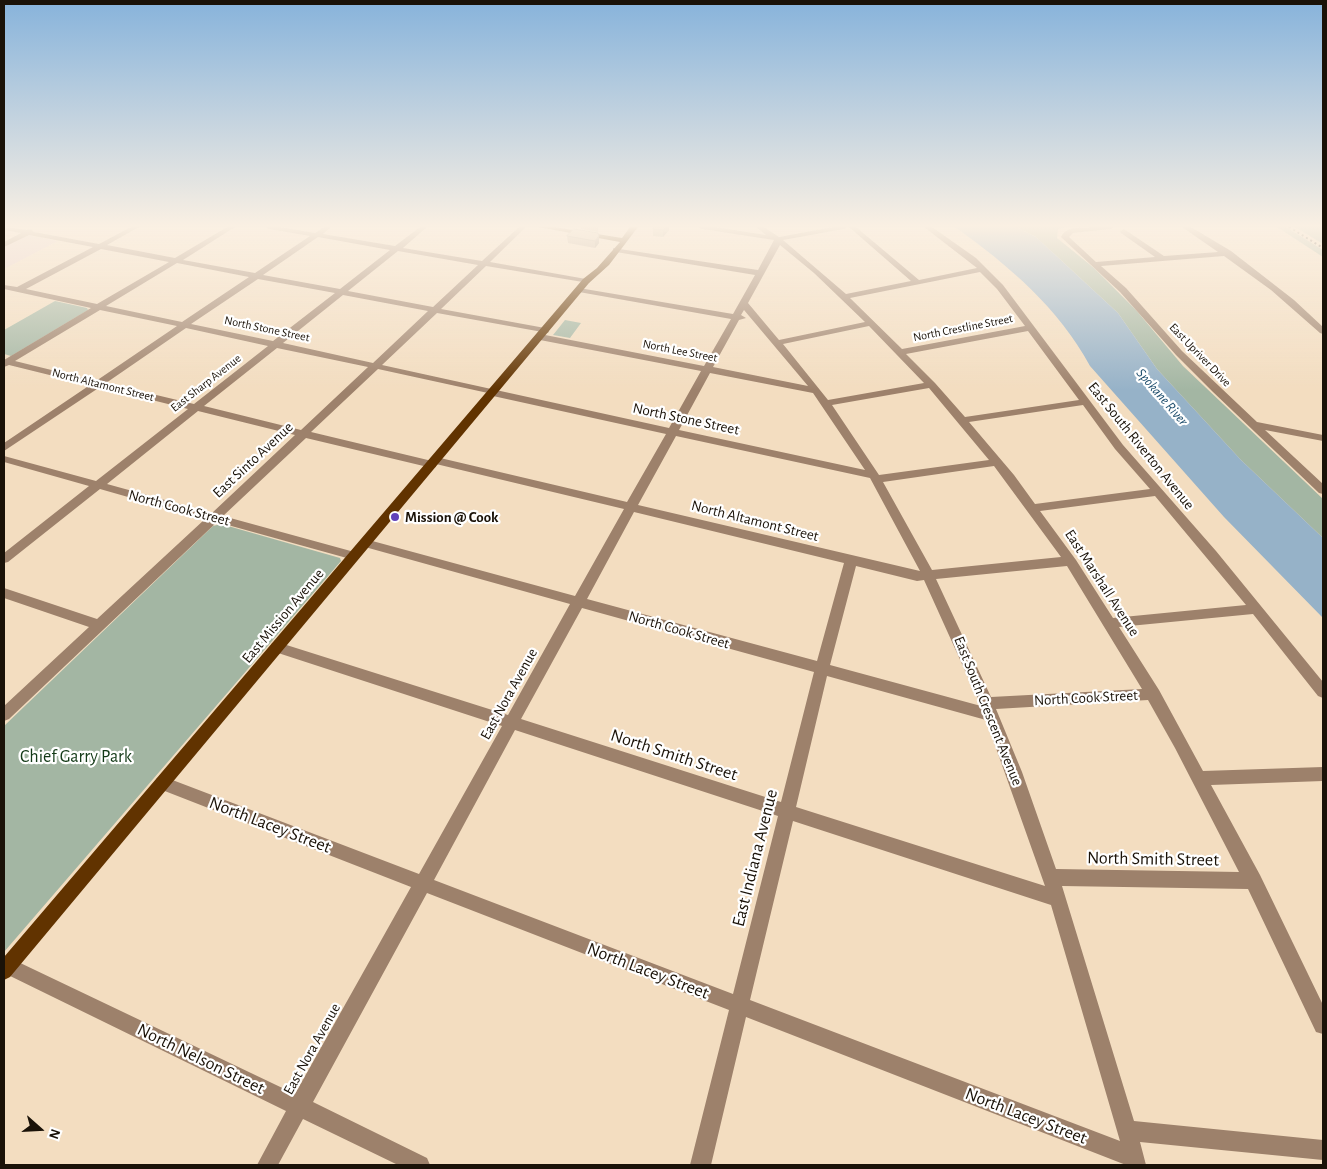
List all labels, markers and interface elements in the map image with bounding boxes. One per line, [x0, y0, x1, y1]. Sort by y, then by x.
street label: North Crestline Street [912, 311, 1014, 345]
street label: North Stone Street [223, 313, 311, 345]
street label: East Upriver Drive [1166, 320, 1234, 390]
street label: North Lee Street [641, 337, 719, 365]
street label: East Sharp Avenue [168, 351, 244, 415]
street label: North Altamont Street [51, 365, 155, 405]
water label: Spokane River [1133, 365, 1191, 429]
street label: East South Riverton Avenue [1084, 379, 1198, 513]
street label: North Stone Street [631, 399, 741, 439]
street label: East Sinto Avenue [209, 418, 297, 502]
street label: North Cook Street [126, 486, 232, 530]
street label: North Altamont Street [689, 496, 821, 546]
place label: Mission @ Cook [405, 508, 499, 526]
marker: Mission @ Cook [389, 511, 401, 523]
street label: East Marshall Avenue [1061, 526, 1143, 640]
street label: East Mission Avenue [238, 565, 328, 667]
street label: North Cook Street [627, 607, 731, 653]
street label: East South Crescent Avenue [950, 634, 1026, 788]
street label: East Nora Avenue [476, 645, 542, 743]
street label: North Cook Street [1034, 686, 1138, 710]
street label: North Smith Street [608, 724, 740, 786]
park label: Chief Garry Park [20, 746, 132, 768]
street label: East Indiana Avenue [727, 787, 783, 929]
street label: North Lacey Street [206, 792, 334, 858]
street label: North Smith Street [1087, 847, 1219, 871]
street label: North Lacey Street [584, 938, 712, 1004]
street label: East Nora Avenue [279, 1000, 345, 1098]
street label: North Nelson Street [134, 1019, 268, 1099]
street label: North Lacey Street [962, 1083, 1090, 1149]
north arrow [15, 1104, 65, 1154]
text: N [46, 1127, 62, 1141]

